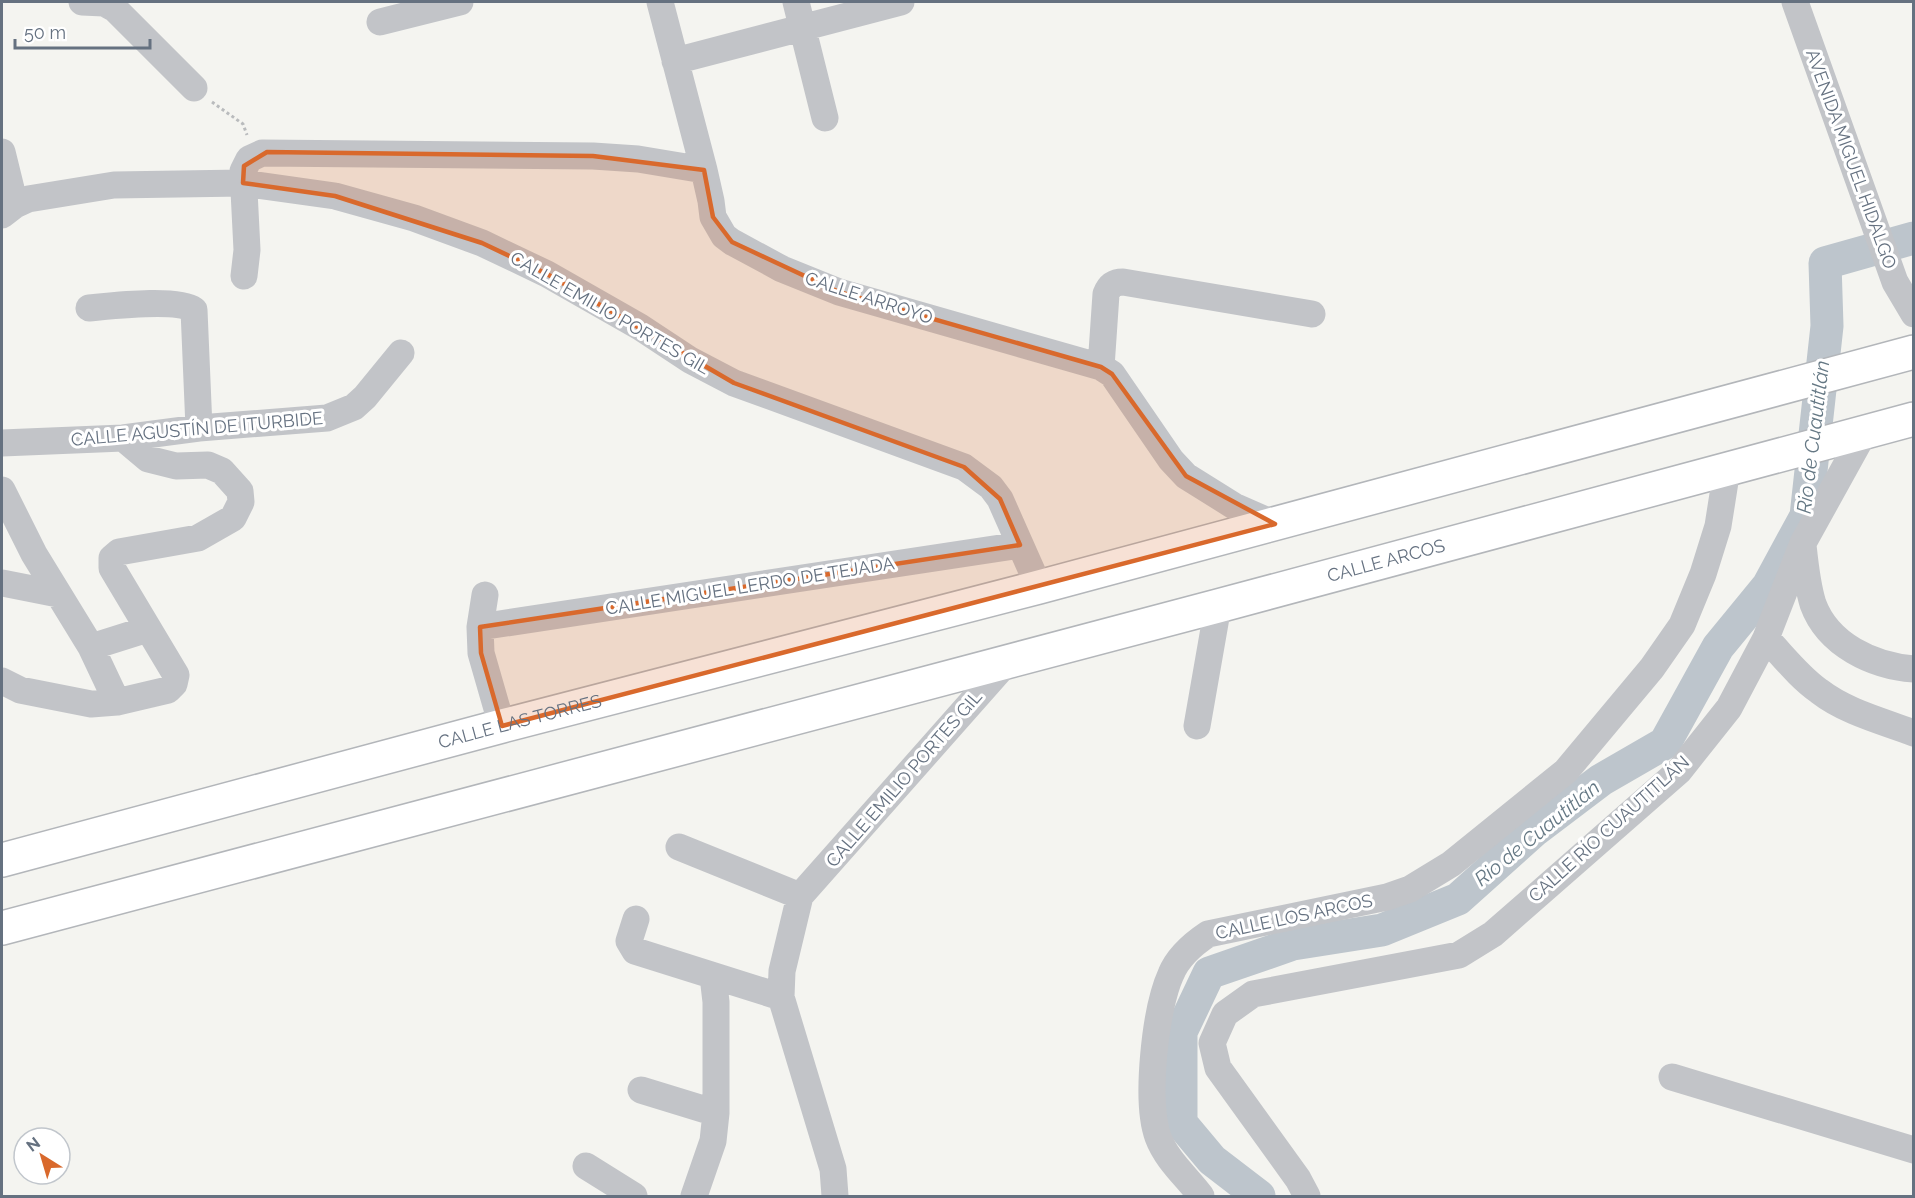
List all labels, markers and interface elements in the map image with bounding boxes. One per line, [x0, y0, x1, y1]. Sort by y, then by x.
scale bar [15, 12, 150, 50]
text: 50 m [24, 22, 66, 43]
street label: AVENIDA MIGUEL HIDALGO [1802, 46, 1901, 272]
street label: CALLE EMILIO PORTES GIL [507, 247, 714, 379]
street label: CALLE ARROYO [803, 267, 936, 328]
water label: Rio de Cuautitlán [1792, 359, 1834, 515]
street label: CALLE AGUSTÍN DE ITURBIDE [70, 406, 324, 450]
street label: CALLE ARCOS [1325, 534, 1447, 586]
street label: CALLE MIGUEL LERDO DE TEJADA [604, 552, 896, 619]
street label: CALLE EMILIO PORTES GIL [821, 686, 986, 871]
street label: CALLE LAS TORRES [436, 690, 604, 753]
street label: CALLE RÍO CUAUTITLÁN [1523, 750, 1693, 906]
water label: Rio de Cuautitlán [1470, 775, 1604, 891]
street label: CALLE LOS ARCOS [1214, 890, 1374, 943]
north arrow [12, 1126, 72, 1186]
text: N [23, 1133, 44, 1156]

